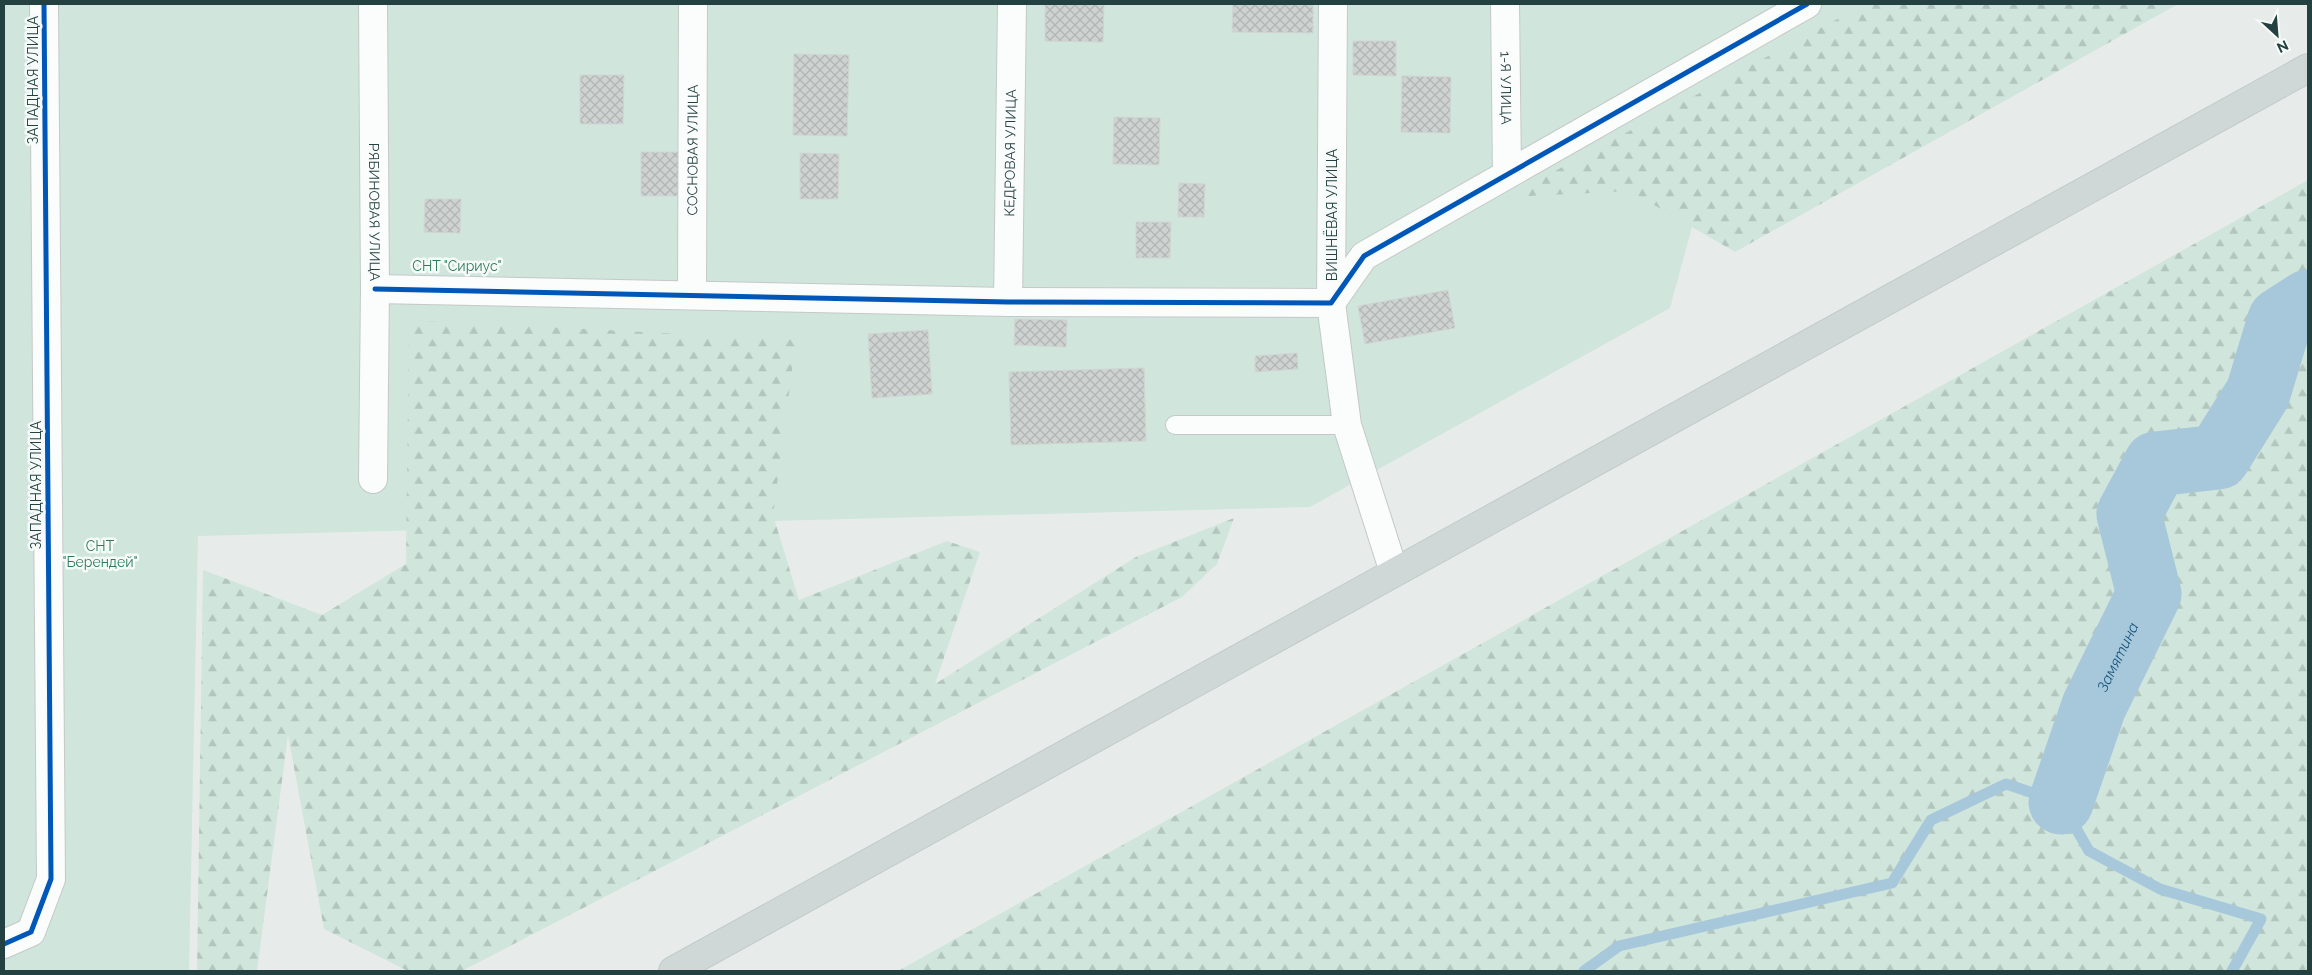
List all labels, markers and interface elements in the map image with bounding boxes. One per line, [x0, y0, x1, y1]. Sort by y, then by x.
north arrow [2252, 10, 2302, 60]
street label: ЗАПАДНАЯ УЛИЦА [25, 15, 41, 144]
text: N [2274, 37, 2291, 56]
street label: 1-Я УЛИЦА [1498, 51, 1514, 125]
street label: СОСНОВАЯ УЛИЦА [684, 84, 701, 215]
street label: КЕДРОВАЯ УЛИЦА [1001, 89, 1019, 217]
street label: РЯБИНОВАЯ УЛИЦА [366, 143, 383, 282]
street label: ВИШНЁВАЯ УЛИЦА [1322, 148, 1340, 281]
park label: СНТ "Сириус" [412, 258, 502, 274]
street label: ЗАПАДНАЯ УЛИЦА [28, 420, 44, 549]
park label: СНТ "Берендей" [62, 538, 138, 570]
water label: Замятина [2093, 619, 2143, 695]

